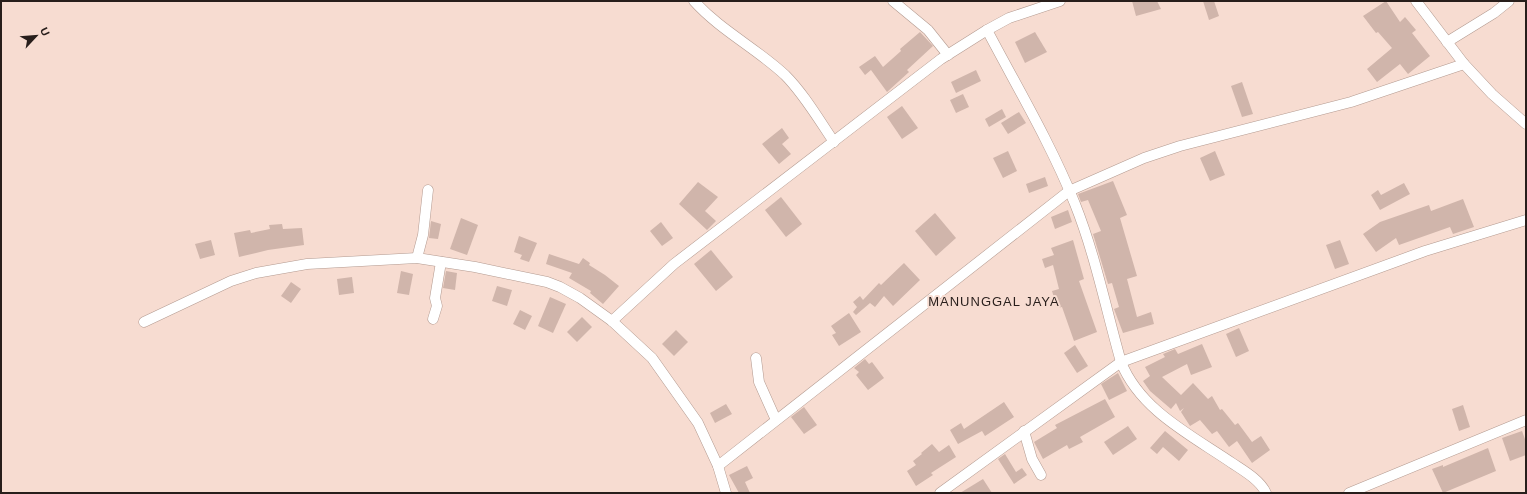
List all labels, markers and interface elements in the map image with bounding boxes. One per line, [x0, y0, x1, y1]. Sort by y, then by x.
north arrow [16, 16, 56, 56]
text: U [38, 25, 52, 38]
district label: MANUNGGAL JAYA [928, 294, 1060, 309]

